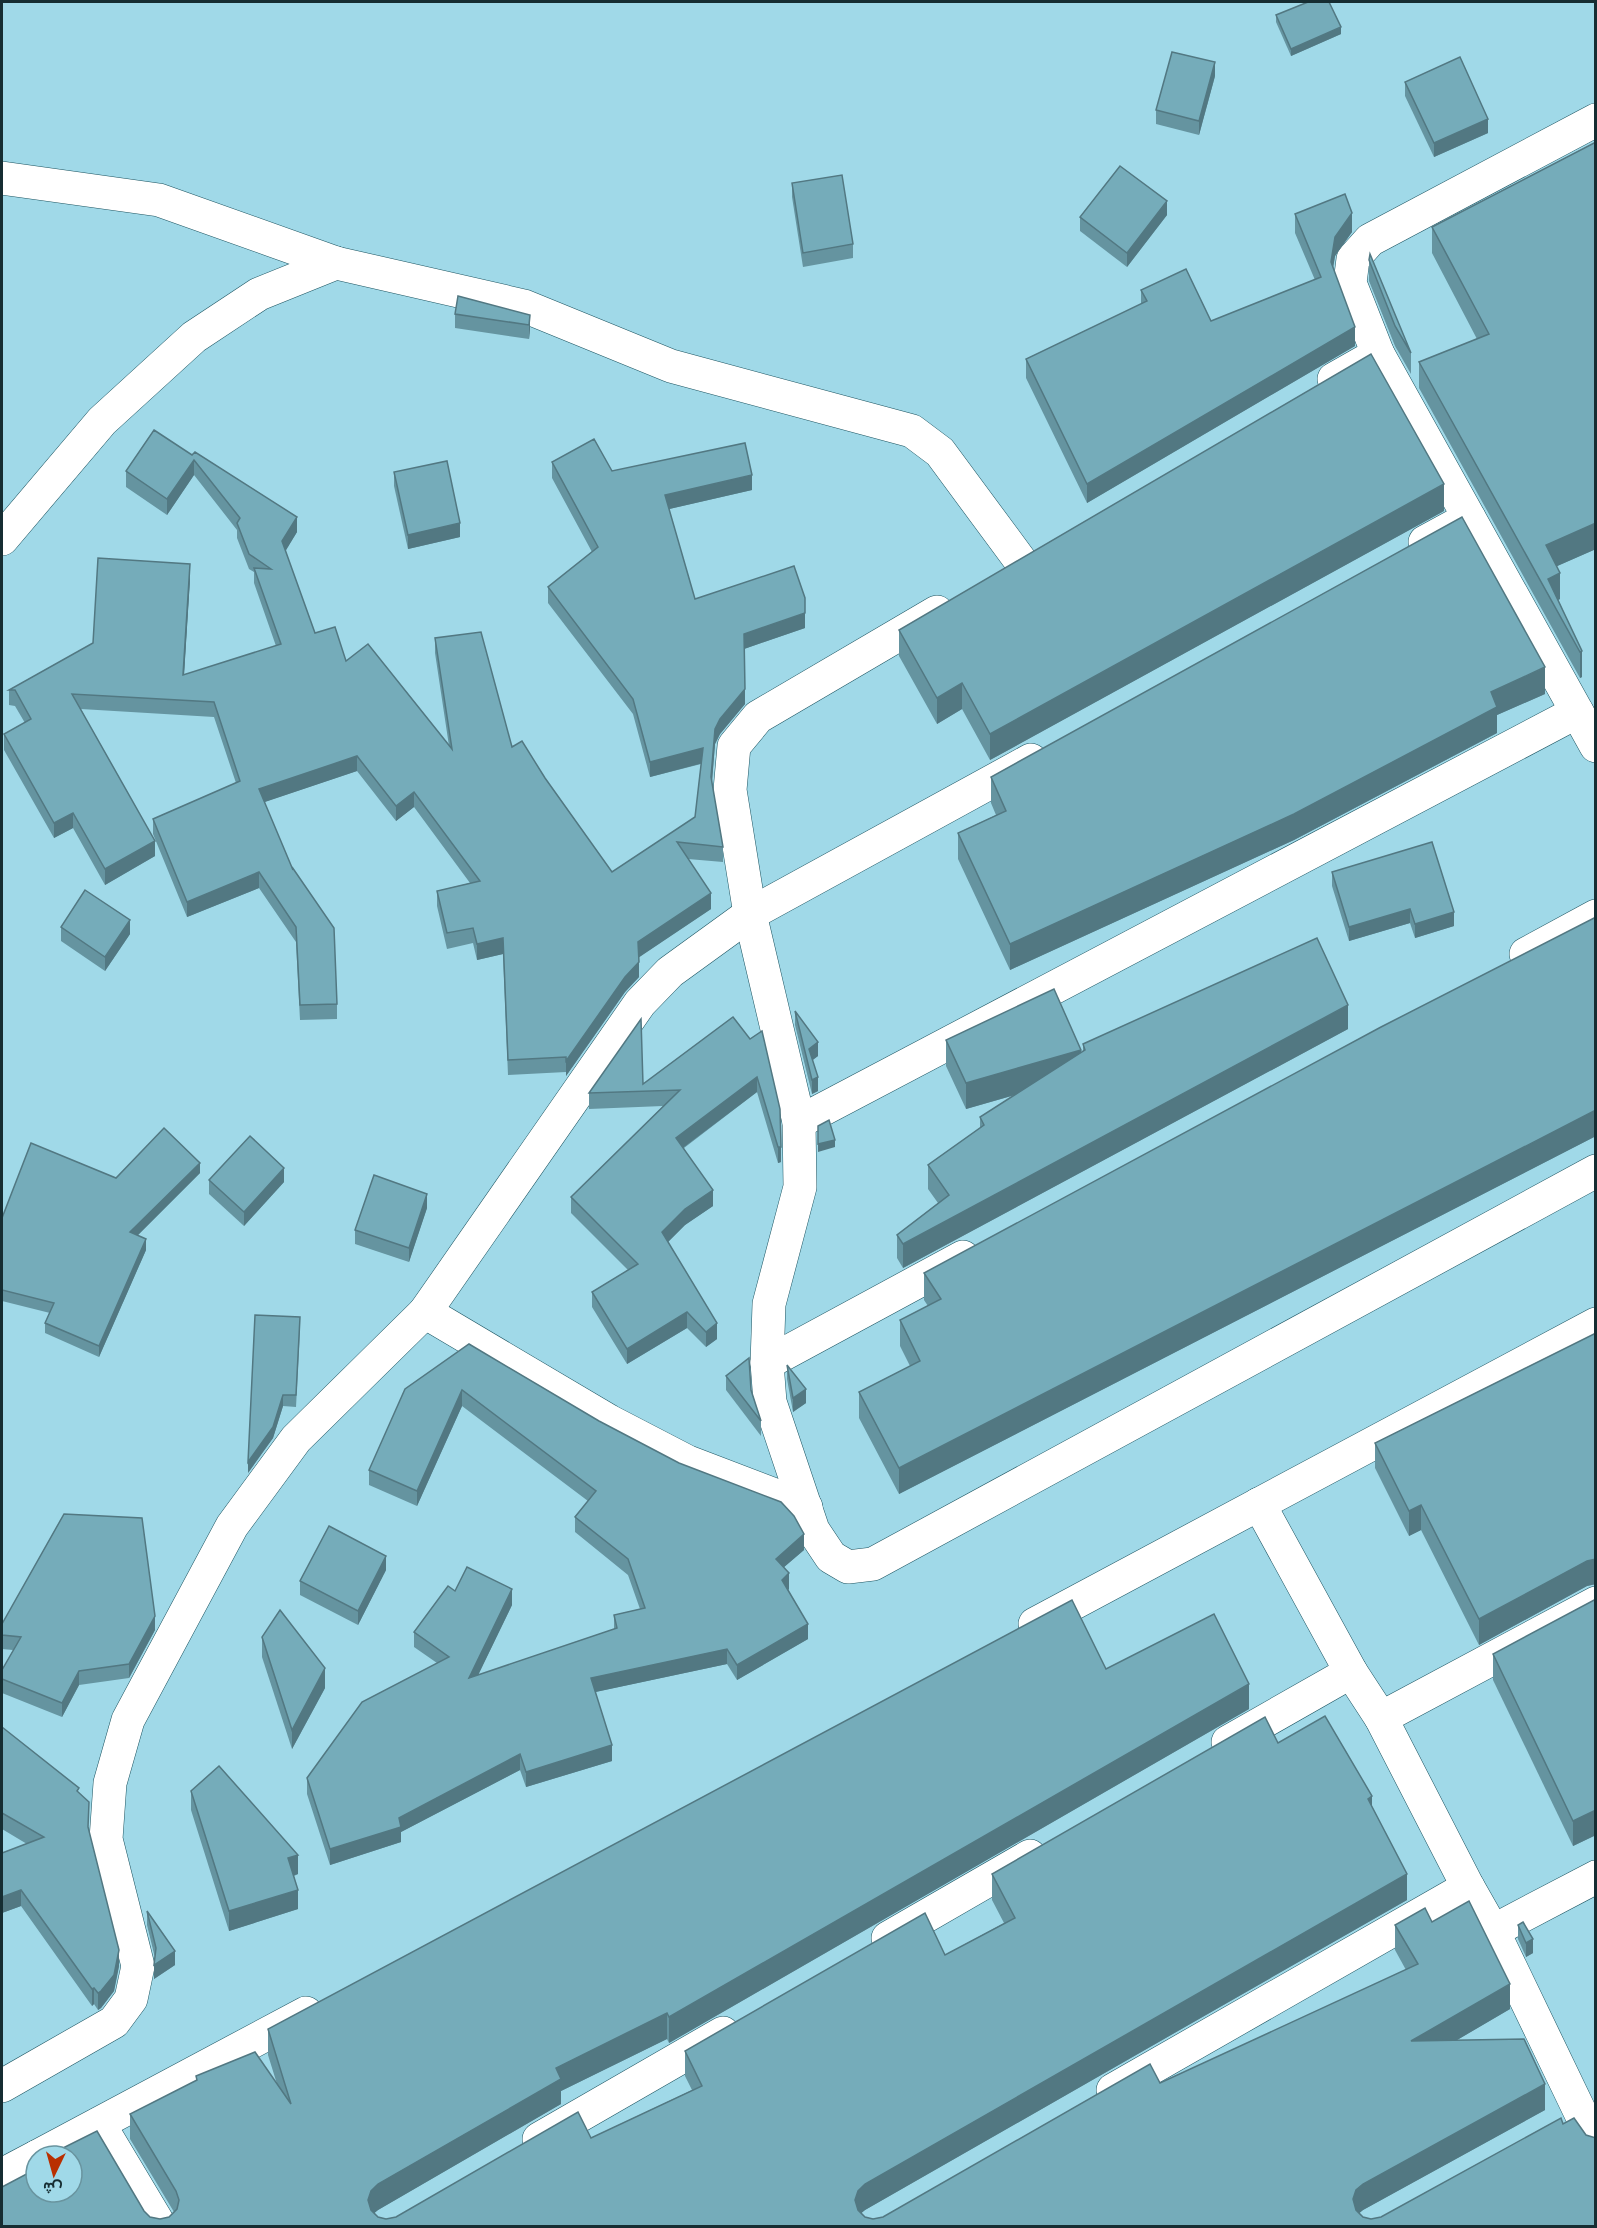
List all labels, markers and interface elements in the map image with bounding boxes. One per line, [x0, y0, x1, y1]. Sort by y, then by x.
north arrow [24, 2144, 84, 2204]
text: ش [42, 2176, 63, 2198]

